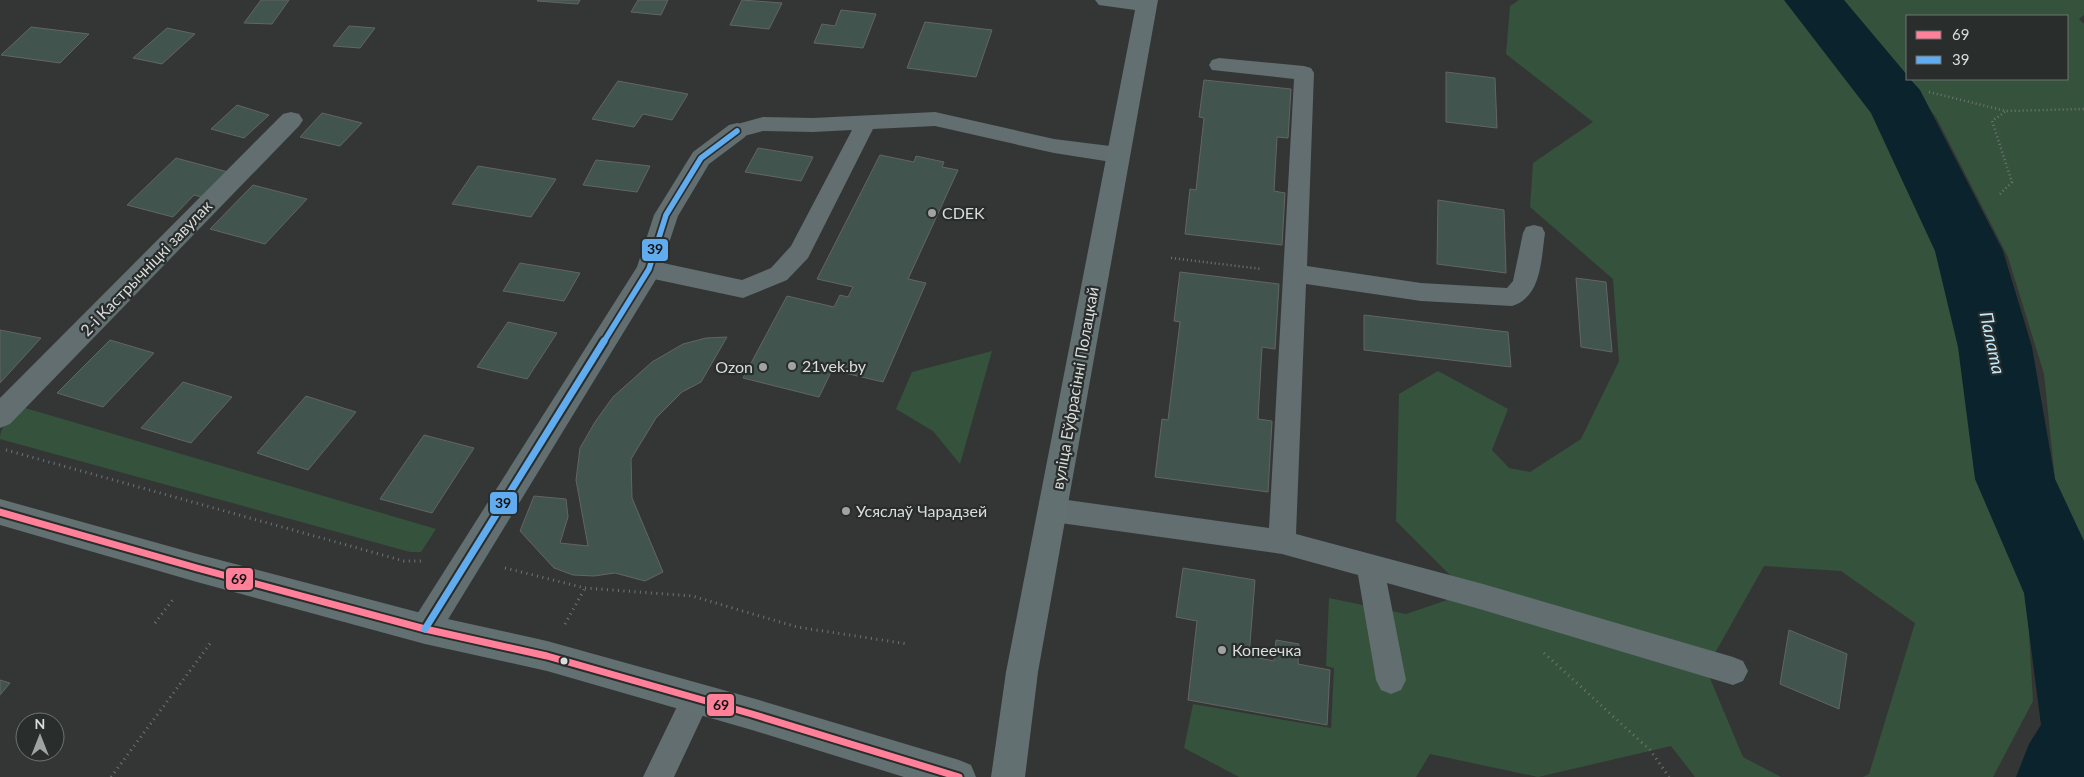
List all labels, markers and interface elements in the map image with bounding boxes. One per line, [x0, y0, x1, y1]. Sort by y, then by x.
legend [1906, 15, 2069, 80]
text: 69 [1952, 25, 1969, 43]
text: 39 [1952, 50, 1969, 68]
street label: 2-і Кастрычніцкі завулак [76, 195, 216, 339]
place label: CDEK [942, 203, 985, 222]
marker: CDEK [926, 207, 938, 219]
line badge: 39 [641, 238, 669, 262]
text: 39 [647, 240, 663, 257]
street label: вуліца Еўфрасінні Полацкай [1047, 285, 1102, 491]
water label: Палата [1976, 309, 2010, 376]
place label: 21vek.by [802, 356, 867, 375]
place label: Ozon [715, 357, 753, 376]
marker: 21vek.by [786, 360, 798, 372]
marker: Ozon [757, 361, 769, 373]
line badge: 39 [489, 491, 518, 515]
text: 39 [495, 494, 511, 511]
place label: Усяслаў Чарадзей [856, 501, 987, 520]
marker: Усяслаў Чарадзей [840, 505, 852, 517]
line badge: 69 [225, 567, 254, 591]
text: 69 [231, 570, 247, 587]
place label: Копеечка [1232, 640, 1302, 659]
marker: Копеечка [1216, 644, 1228, 656]
unlabelled marker [559, 656, 569, 666]
line badge: 69 [706, 693, 735, 717]
text: 69 [713, 696, 729, 713]
north arrow [15, 712, 65, 762]
text: N [35, 715, 45, 732]

